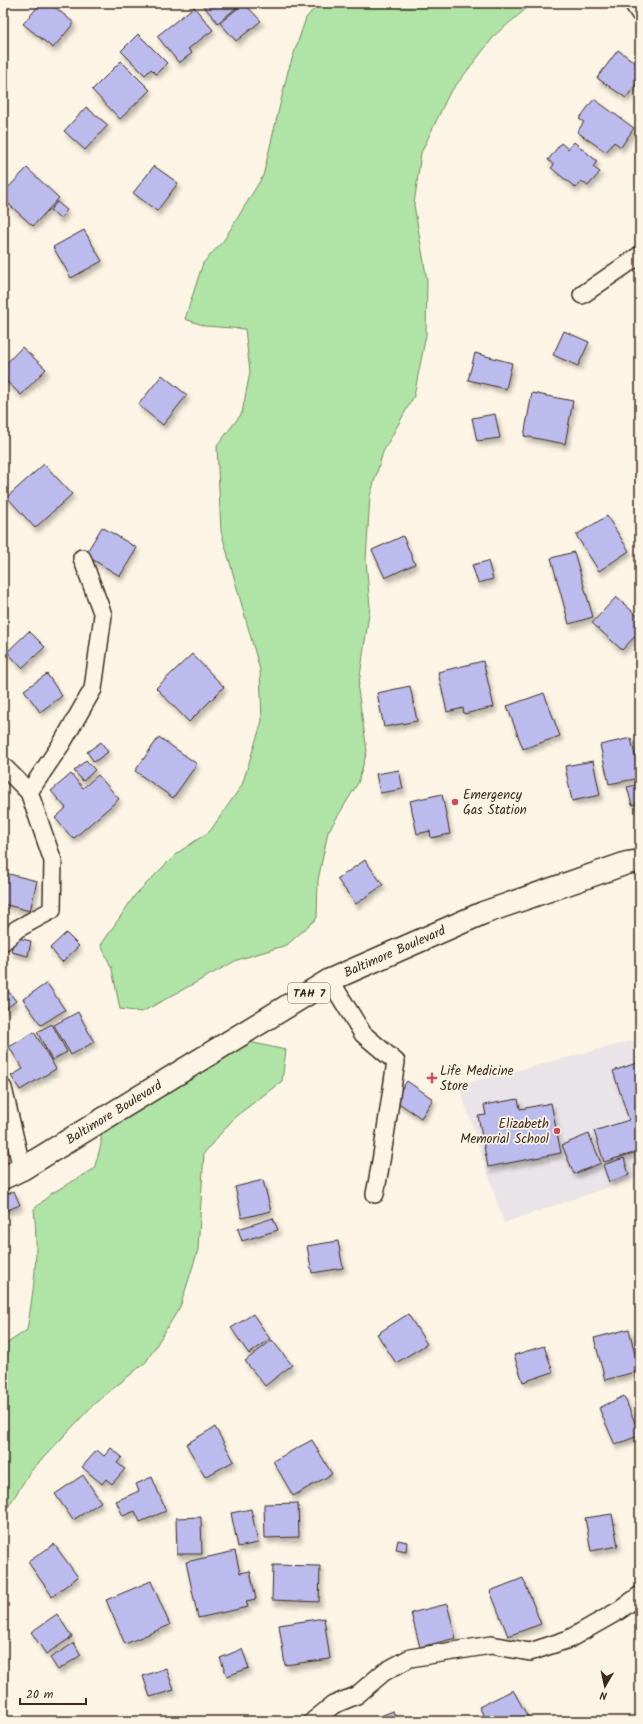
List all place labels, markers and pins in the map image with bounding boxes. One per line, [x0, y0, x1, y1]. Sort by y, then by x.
place label: Emergency Gas Station [463, 785, 527, 821]
marker: Emergency Gas Station [450, 797, 460, 807]
place label: Life Medicine Store [440, 1061, 514, 1097]
marker: Life Medicine Store [427, 1073, 437, 1083]
place label: Elizabeth Memorial School [460, 1114, 549, 1150]
marker: Elizabeth Memorial School [552, 1126, 562, 1136]

